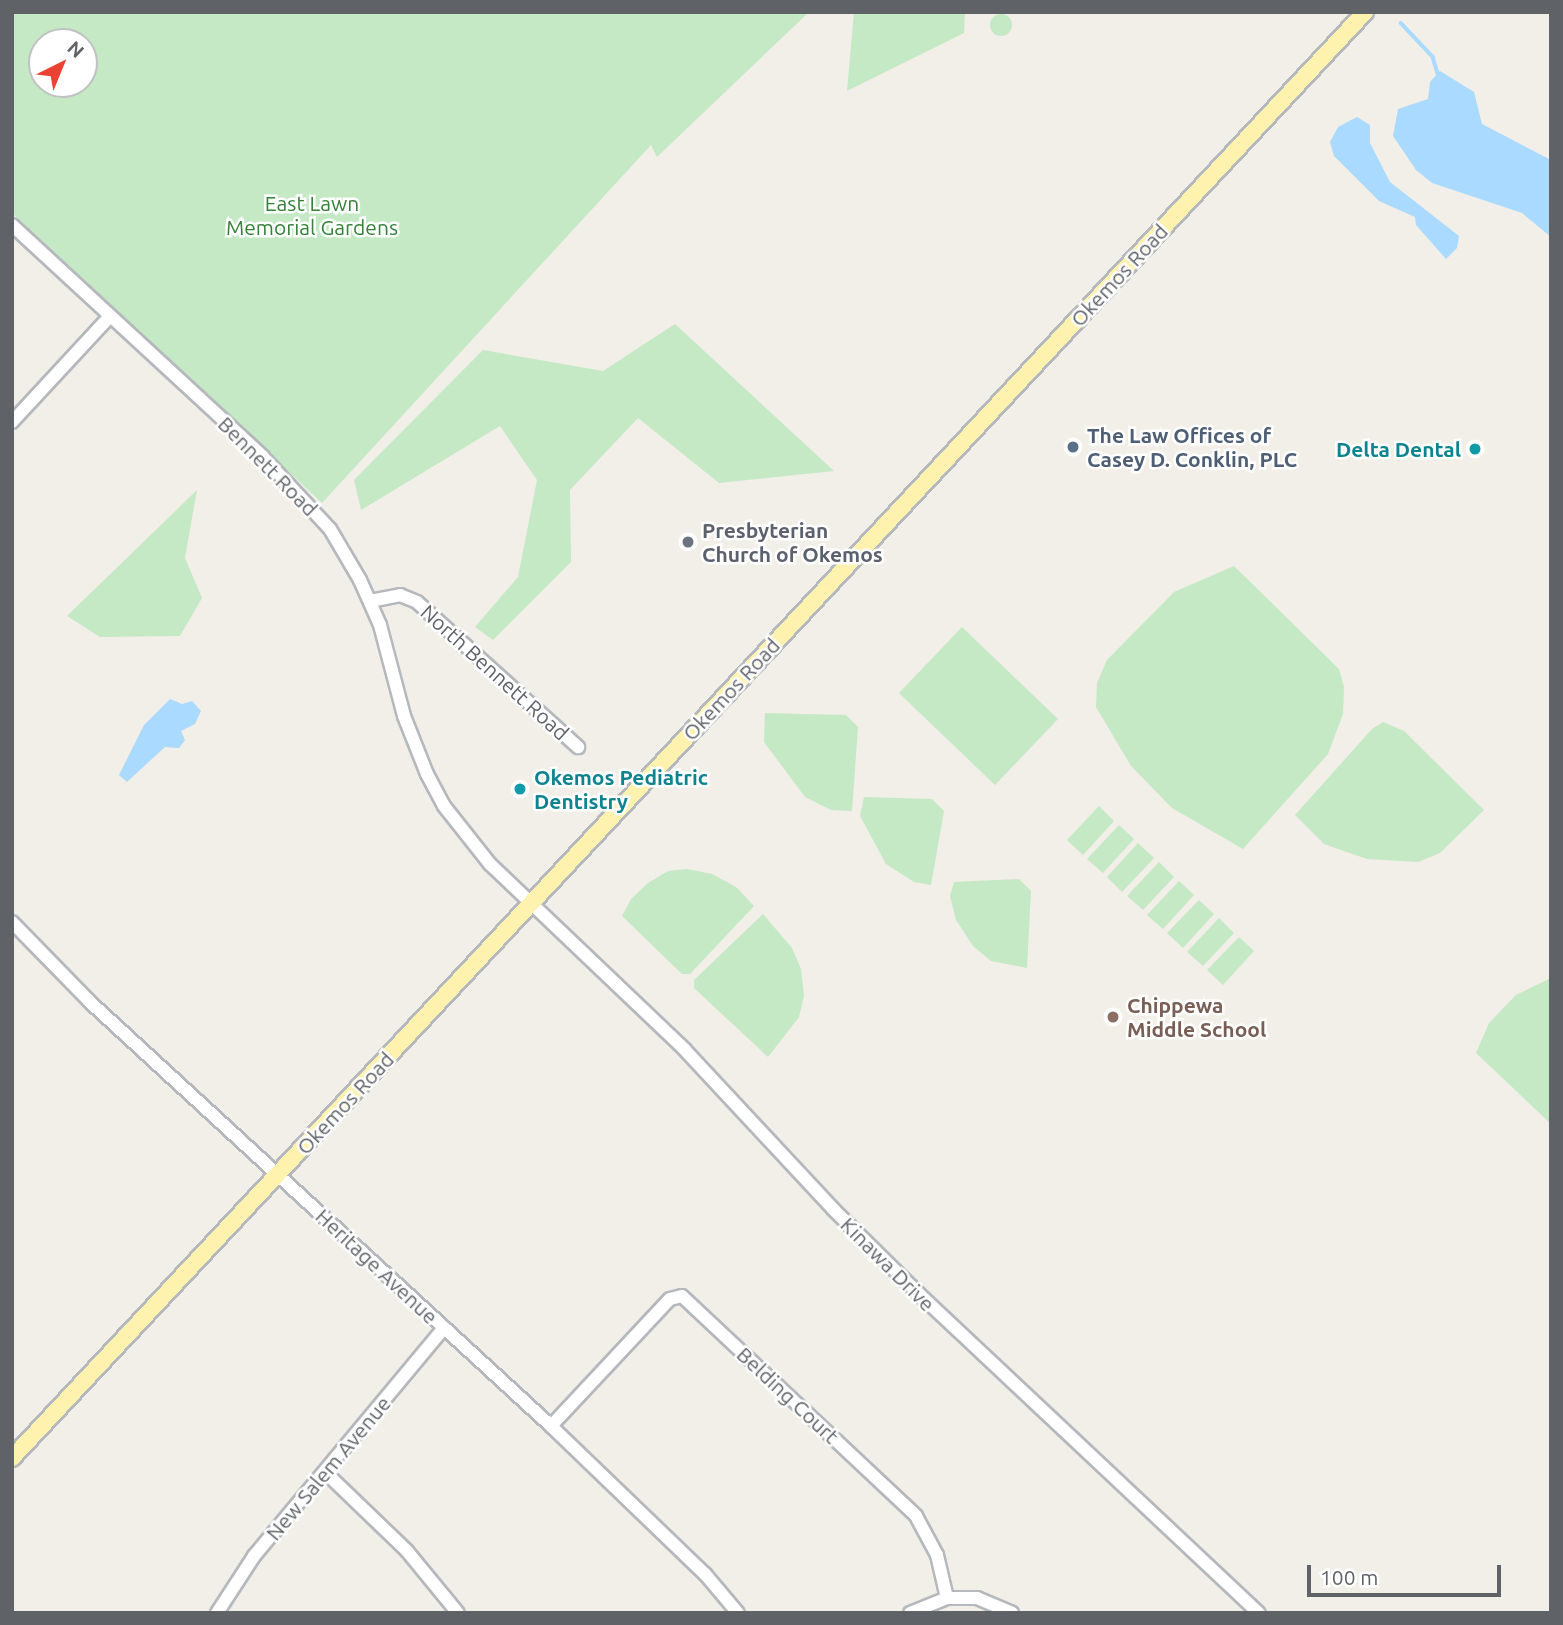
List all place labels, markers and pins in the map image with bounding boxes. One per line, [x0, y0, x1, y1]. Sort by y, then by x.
place label: The Law Offices of Casey D. Conklin, PLC [1087, 422, 1297, 472]
place label: Delta Dental [1336, 436, 1461, 462]
marker: The Law Offices of Casey D. Conklin, PLC [1065, 439, 1081, 455]
marker: Delta Dental [1467, 441, 1483, 457]
place label: Presbyterian Church of Okemos [702, 517, 883, 567]
marker: Presbyterian Church of Okemos [680, 534, 696, 550]
place label: Okemos Pediatric Dentistry [534, 764, 708, 814]
marker: Okemos Pediatric Dentistry [512, 781, 528, 797]
place label: Chippewa Middle School [1127, 992, 1266, 1042]
marker: Chippewa Middle School [1105, 1009, 1121, 1025]

